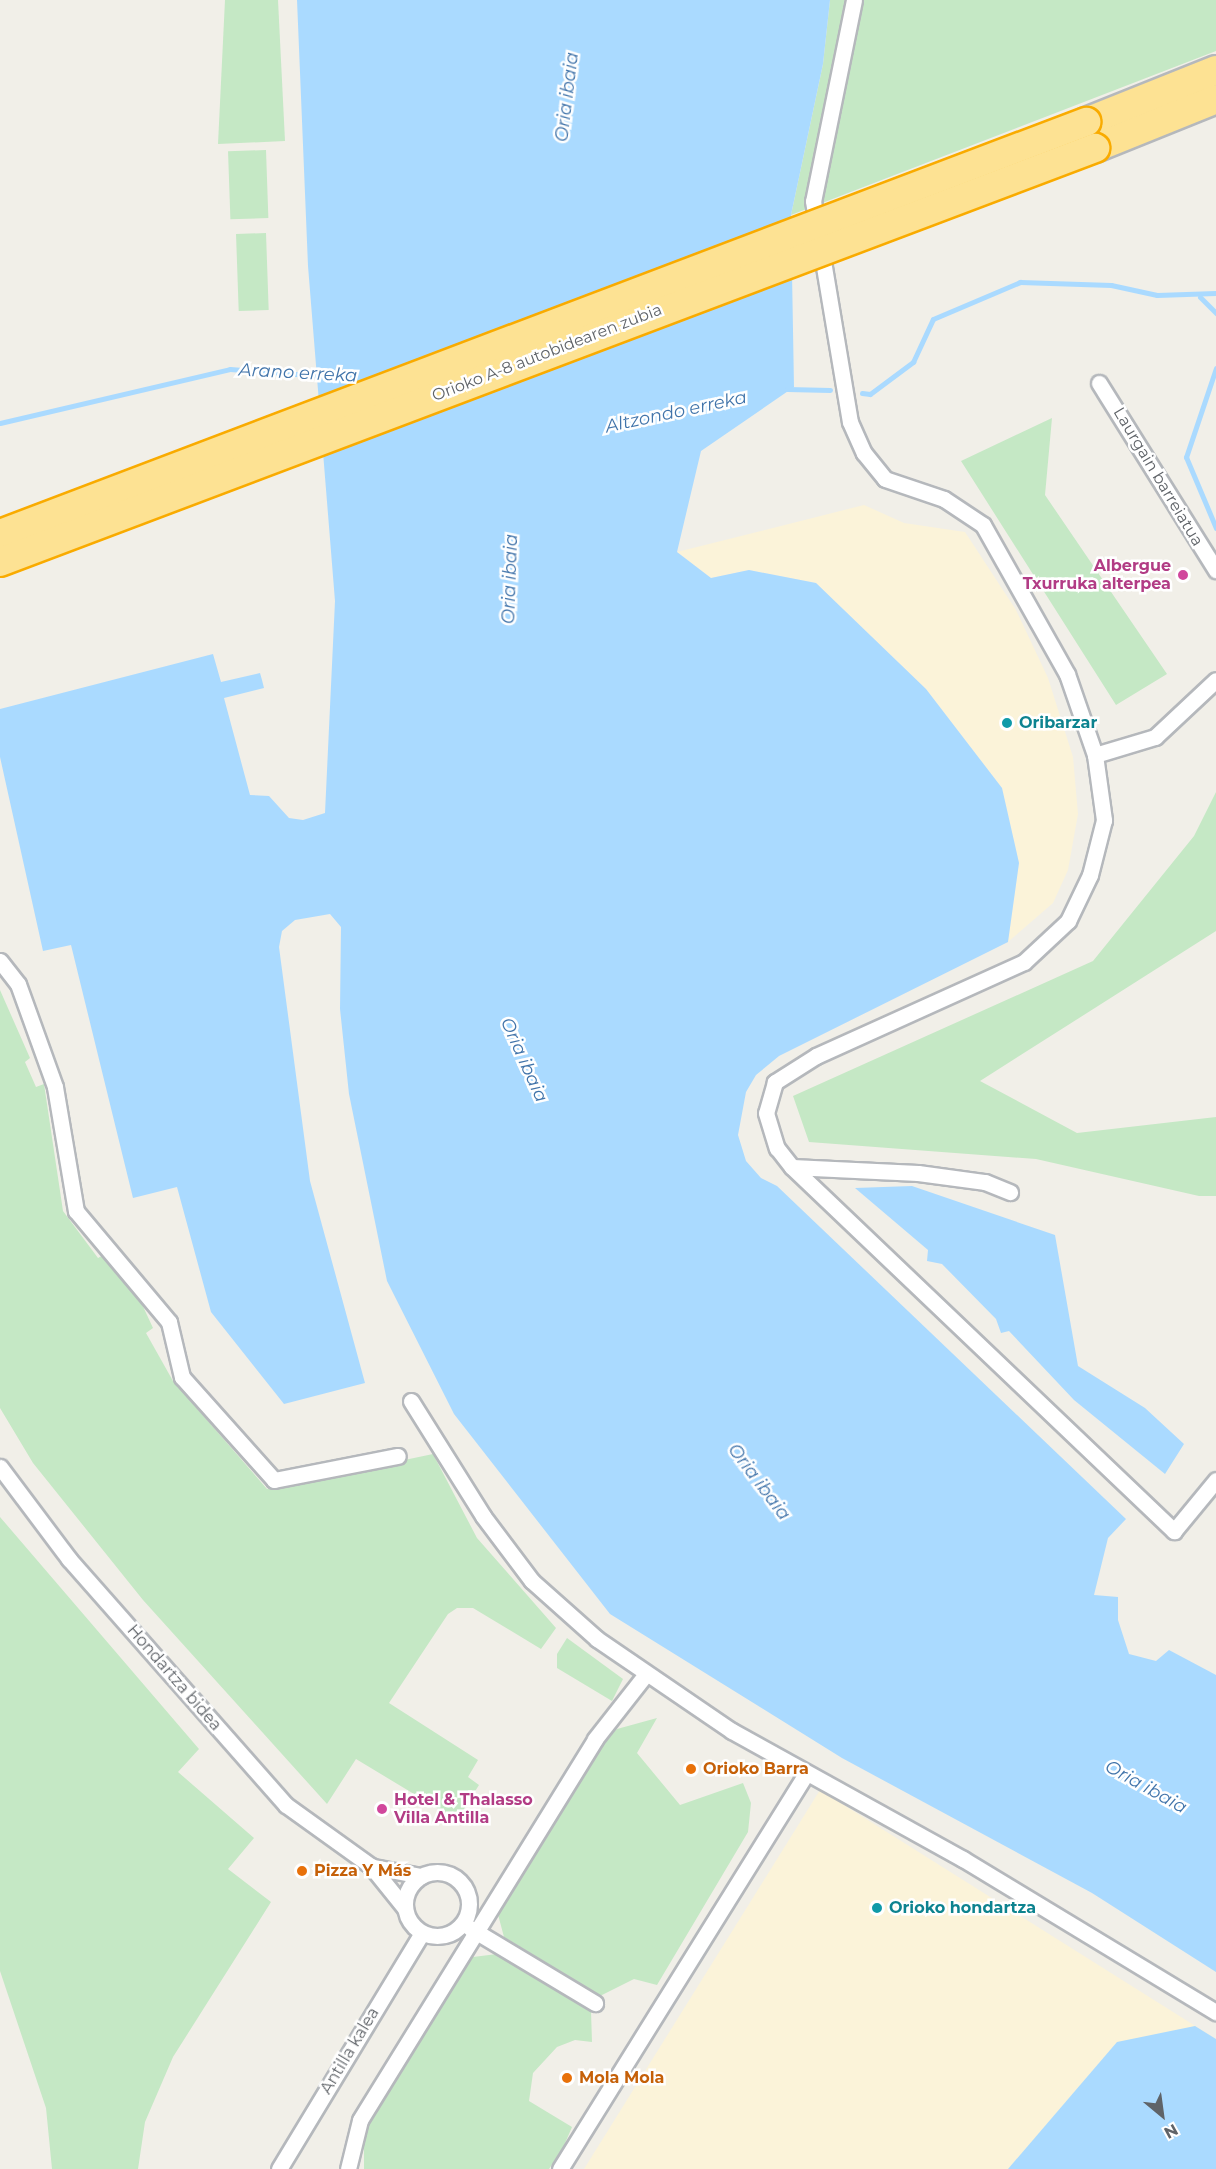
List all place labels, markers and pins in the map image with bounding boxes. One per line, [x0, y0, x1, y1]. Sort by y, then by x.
place label: Albergue Txurruka alterpea [1023, 556, 1171, 594]
marker: Albergue Txurruka alterpea [1176, 568, 1190, 582]
place label: Oribarzar [1019, 713, 1097, 733]
marker: Oribarzar [1000, 716, 1014, 730]
place label: Orioko Barra [703, 1759, 809, 1779]
marker: Orioko Barra [684, 1762, 698, 1776]
place label: Hotel & Thalasso Villa Antilla [394, 1790, 533, 1828]
marker: Hotel & Thalasso Villa Antilla [375, 1802, 389, 1816]
place label: Pizza Y Más [314, 1861, 411, 1881]
marker: Pizza Y Más [295, 1864, 309, 1878]
place label: Orioko hondartza [889, 1898, 1036, 1918]
marker: Orioko hondartza [870, 1901, 884, 1915]
place label: Mola Mola [579, 2068, 664, 2088]
marker: Mola Mola [560, 2071, 574, 2085]

